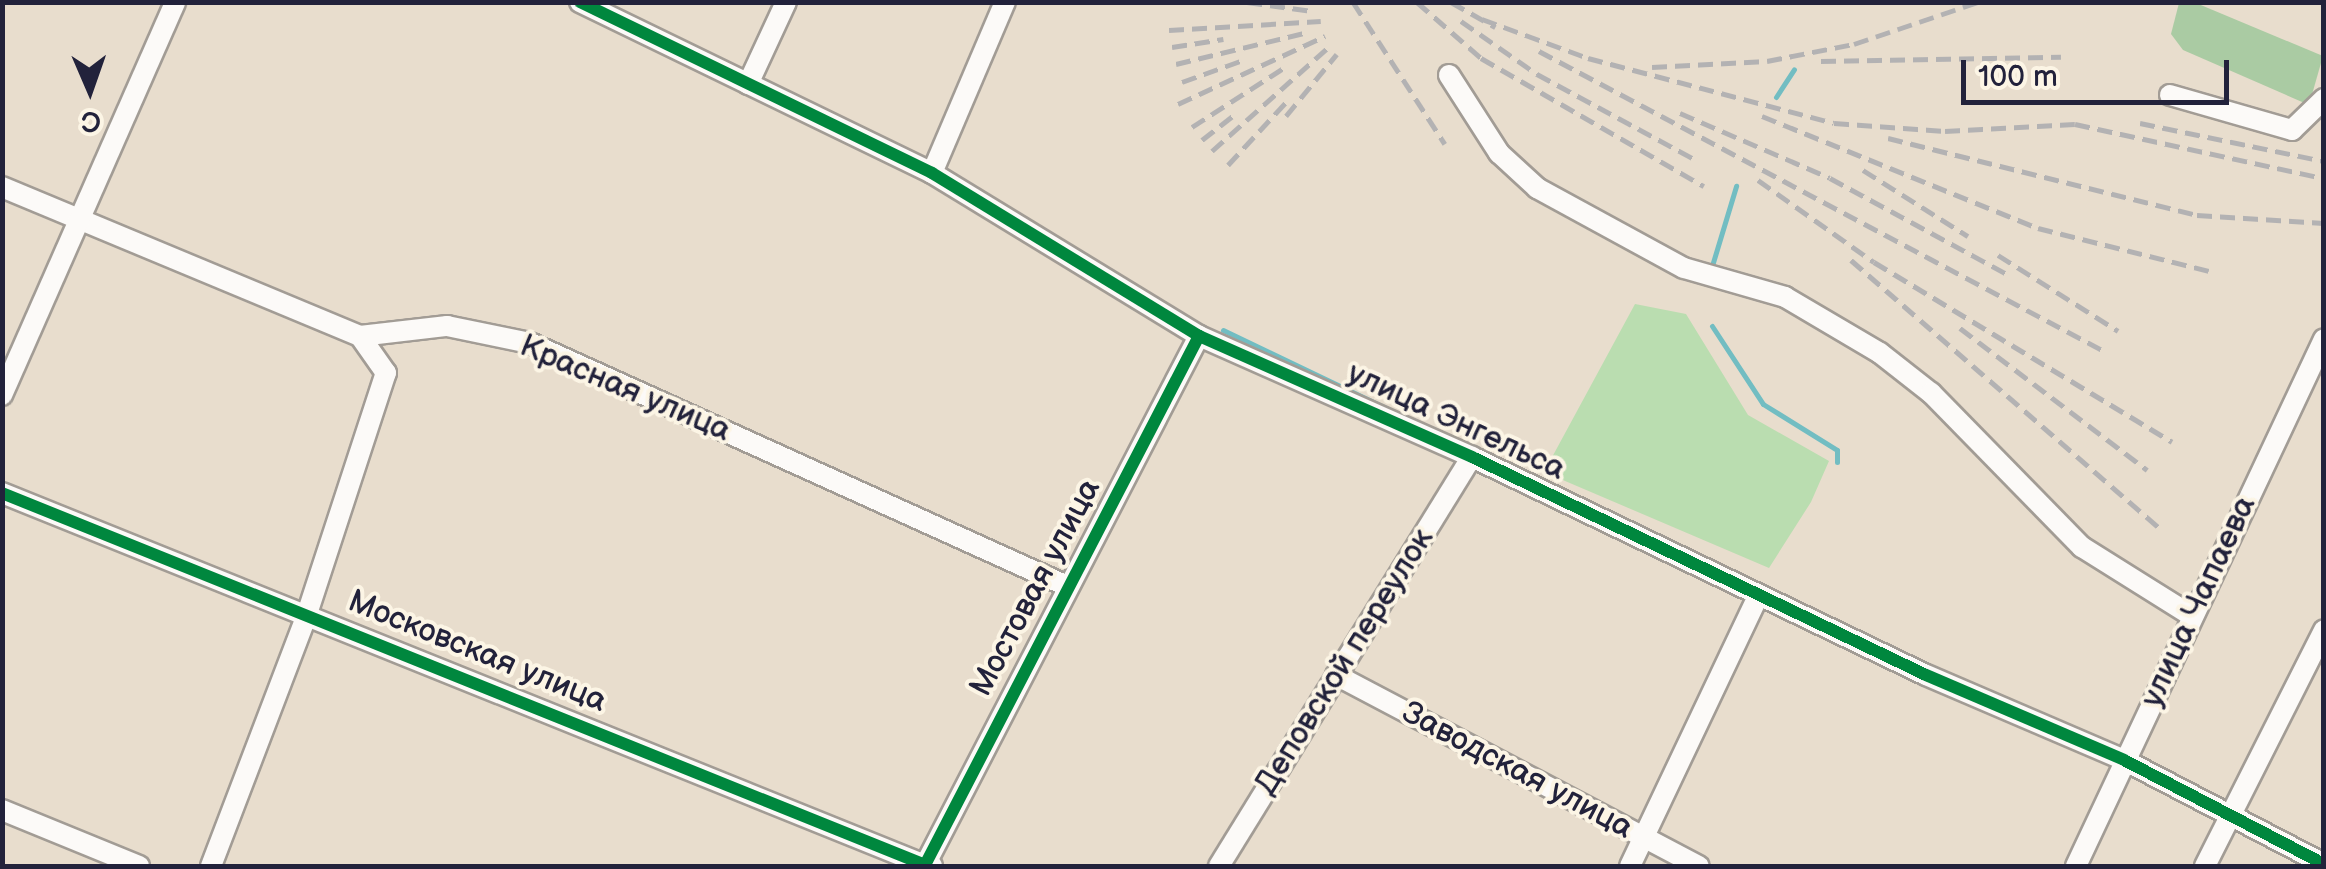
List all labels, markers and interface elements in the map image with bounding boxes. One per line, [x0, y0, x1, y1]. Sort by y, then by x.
north arrow [40, 40, 140, 140]
scale bar [1966, 40, 2234, 102]
text: 100 m [1978, 59, 2058, 95]
text: С [81, 104, 101, 137]
street label: Красная улица [514, 327, 736, 451]
street label: улица Энгельса [1341, 355, 1571, 489]
street label: Мостовая улица [963, 473, 1109, 703]
street label: улица Чапаева [2133, 490, 2265, 714]
street label: Деповской переулок [1247, 522, 1443, 802]
street label: Московская улица [342, 583, 612, 721]
street label: Заводская улица [1395, 694, 1639, 848]

